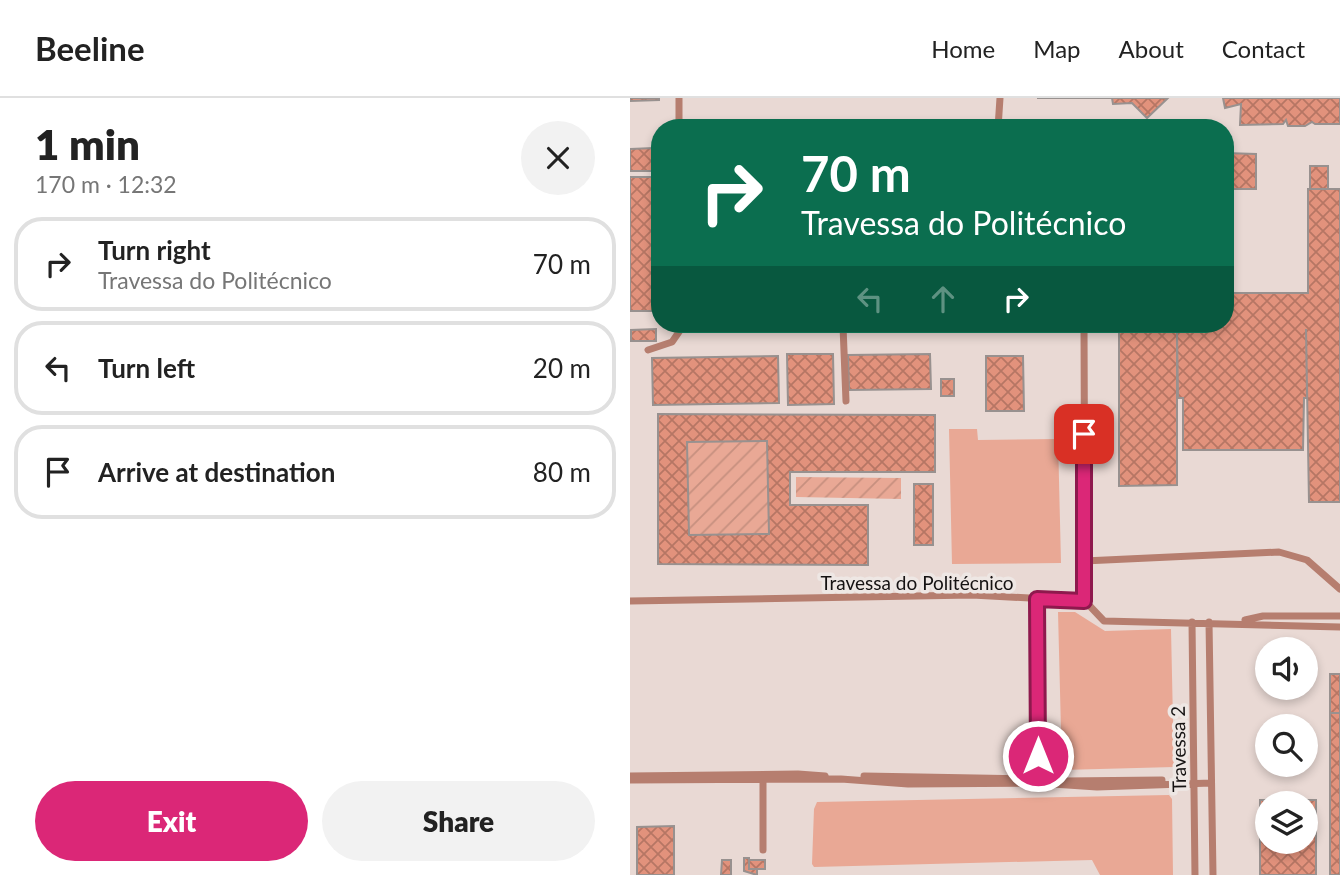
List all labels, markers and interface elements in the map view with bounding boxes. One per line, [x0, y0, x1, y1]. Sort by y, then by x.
text: Beeline [35, 28, 145, 68]
text: Home [931, 34, 995, 63]
text: Map [1033, 34, 1081, 63]
text: About [1119, 34, 1184, 63]
text: Contact [1222, 34, 1305, 63]
text: 1 min [35, 119, 140, 169]
button: close [521, 121, 595, 195]
text: 70 m [801, 144, 911, 202]
icon: right [686, 147, 777, 238]
text: 170 m · 12:32 [35, 170, 177, 198]
text: Travessa do Politécnico [801, 203, 1126, 242]
text: Turn right [98, 234, 211, 266]
icon: right [39, 245, 77, 283]
text: 70 m [533, 248, 591, 280]
text: Travessa do Politécnico [98, 266, 332, 294]
icon: left [851, 280, 889, 318]
icon: ahead [924, 280, 962, 318]
icon: right [997, 280, 1035, 318]
icon: left [39, 349, 77, 387]
text: Turn left [98, 352, 195, 384]
text: 20 m [533, 352, 591, 384]
pin [1054, 404, 1114, 464]
icon: arrive [1065, 415, 1103, 453]
icon: arrive [39, 453, 77, 491]
text: Arrive at destination [98, 456, 335, 488]
text: 80 m [533, 456, 591, 488]
street label: Travessa do Politécnico [820, 571, 1014, 594]
map controls [1255, 637, 1318, 854]
button: sound [1255, 637, 1318, 700]
street label: Travessa 2 [1166, 706, 1190, 792]
button: search [1255, 714, 1318, 777]
position arrow [1001, 719, 1075, 793]
button: Exit [35, 781, 308, 861]
button: Share [322, 781, 595, 861]
button: layers [1255, 791, 1318, 854]

